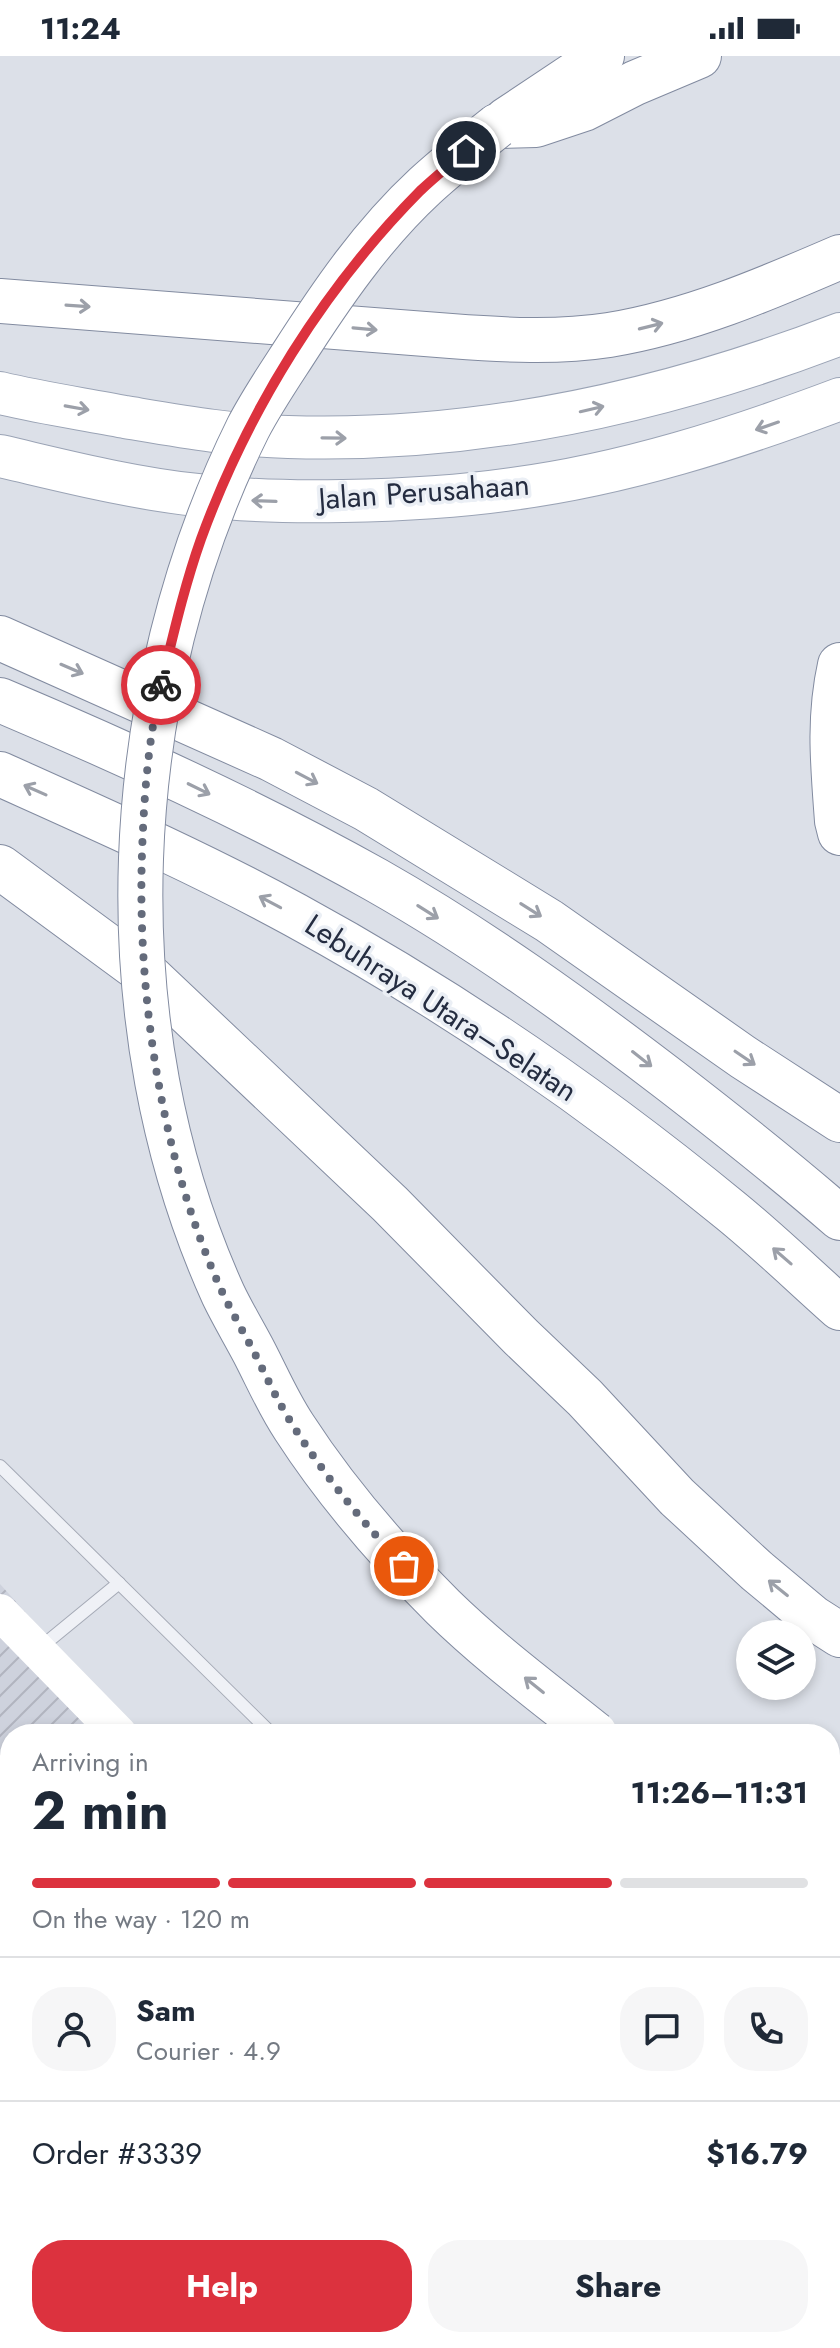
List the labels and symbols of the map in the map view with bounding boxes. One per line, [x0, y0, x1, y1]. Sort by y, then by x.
pin [432, 117, 500, 185]
one-way arrow [64, 299, 91, 314]
one-way arrow [638, 317, 664, 332]
one-way arrow [351, 322, 378, 337]
one-way arrow [579, 400, 605, 415]
one-way arrow [63, 402, 89, 417]
one-way arrow [755, 419, 780, 434]
one-way arrow [320, 430, 347, 446]
street label: Jalan Perusahaan [313, 463, 531, 521]
one-way arrow [251, 493, 278, 508]
courier [121, 645, 201, 725]
one-way arrow [59, 662, 83, 677]
one-way arrow [295, 771, 319, 787]
one-way arrow [23, 782, 47, 797]
one-way arrow [187, 782, 211, 797]
one-way arrow [258, 893, 282, 909]
one-way arrow [519, 902, 542, 918]
street label: Lebuhraya Utara–Selatan [297, 903, 586, 1112]
one-way arrow [416, 905, 439, 921]
one-way arrow [733, 1050, 756, 1066]
one-way arrow [631, 1051, 652, 1068]
one-way arrow [773, 1247, 793, 1265]
pin [370, 1532, 438, 1600]
one-way arrow [768, 1580, 789, 1597]
one-way arrow [524, 1676, 545, 1694]

